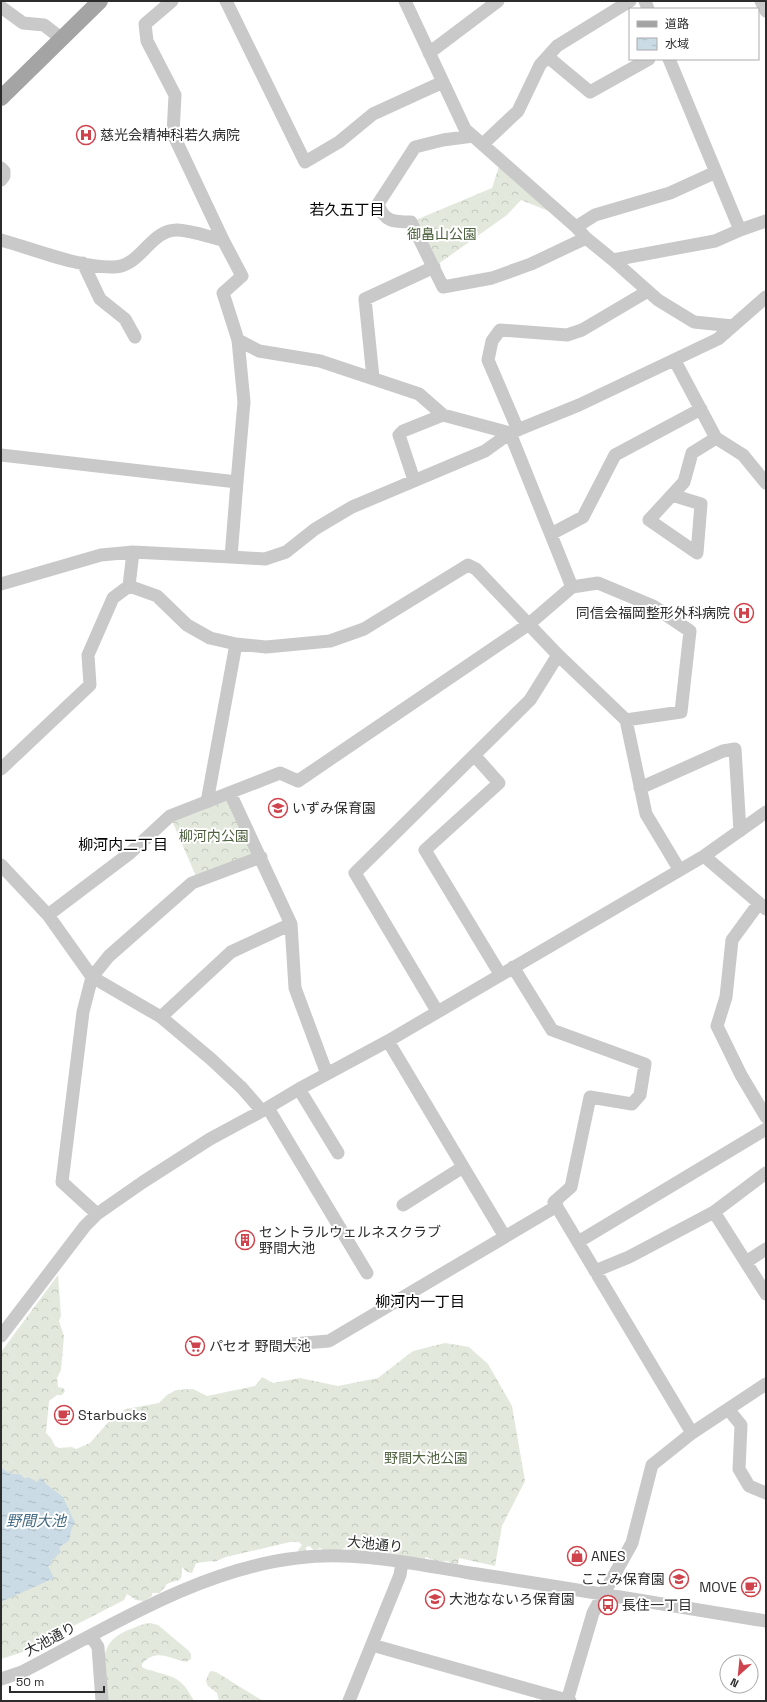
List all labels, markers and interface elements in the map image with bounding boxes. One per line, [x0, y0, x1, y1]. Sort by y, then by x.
legend [629, 8, 759, 60]
text: 道路 [665, 16, 689, 32]
text: 水域 [665, 36, 689, 52]
hospital icon: 慈光会精神科若久病院 [75, 124, 97, 146]
place label: 慈光会精神科若久病院 [100, 126, 240, 144]
district label: 若久五丁目 [309, 200, 385, 219]
park label: 御畠山公園 [407, 225, 477, 243]
hospital icon: 同信会福岡整形外科病院 [733, 602, 755, 624]
place label: 同信会福岡整形外科病院 [576, 604, 730, 622]
school or university icon: いずみ保育園 [267, 797, 289, 819]
place label: いずみ保育園 [292, 799, 376, 817]
park label: 柳河内公園 [179, 827, 249, 845]
district label: 柳河内二丁目 [78, 835, 168, 854]
place label: セントラルウェルネスクラブ 野間大池 [259, 1223, 441, 1257]
building icon: セントラルウェルネスクラブ 野間大池 [234, 1229, 256, 1251]
district label: 柳河内一丁目 [375, 1292, 465, 1311]
supermarket icon: パセオ 野間大池 [184, 1335, 206, 1357]
place label: パセオ 野間大池 [209, 1337, 311, 1355]
cafe icon: Starbucks [53, 1404, 75, 1426]
place label: Starbucks [78, 1406, 147, 1424]
park label: 野間大池公園 [384, 1449, 468, 1467]
water label: 野間大池 [6, 1511, 68, 1530]
street label: 大池通り [346, 1532, 404, 1556]
shop icon: ANES [566, 1545, 588, 1567]
place label: ANES [591, 1547, 626, 1565]
school or university icon: ここみ保育園 [668, 1568, 690, 1590]
place label: ここみ保育園 [581, 1570, 665, 1588]
cafe icon: MOVE [740, 1576, 762, 1598]
place label: MOVE [699, 1578, 737, 1596]
school or university icon: 大池なないろ保育園 [424, 1588, 446, 1610]
place label: 大池なないろ保育園 [449, 1590, 575, 1608]
bus stop icon: 長住一丁目 [597, 1594, 619, 1616]
place label: 長住一丁目 [622, 1596, 692, 1614]
street label: 大池通り [21, 1618, 79, 1660]
north arrow [719, 1654, 759, 1694]
scale bar [10, 1668, 104, 1694]
text: 50 m [16, 1674, 44, 1690]
text: N [728, 1675, 741, 1691]

